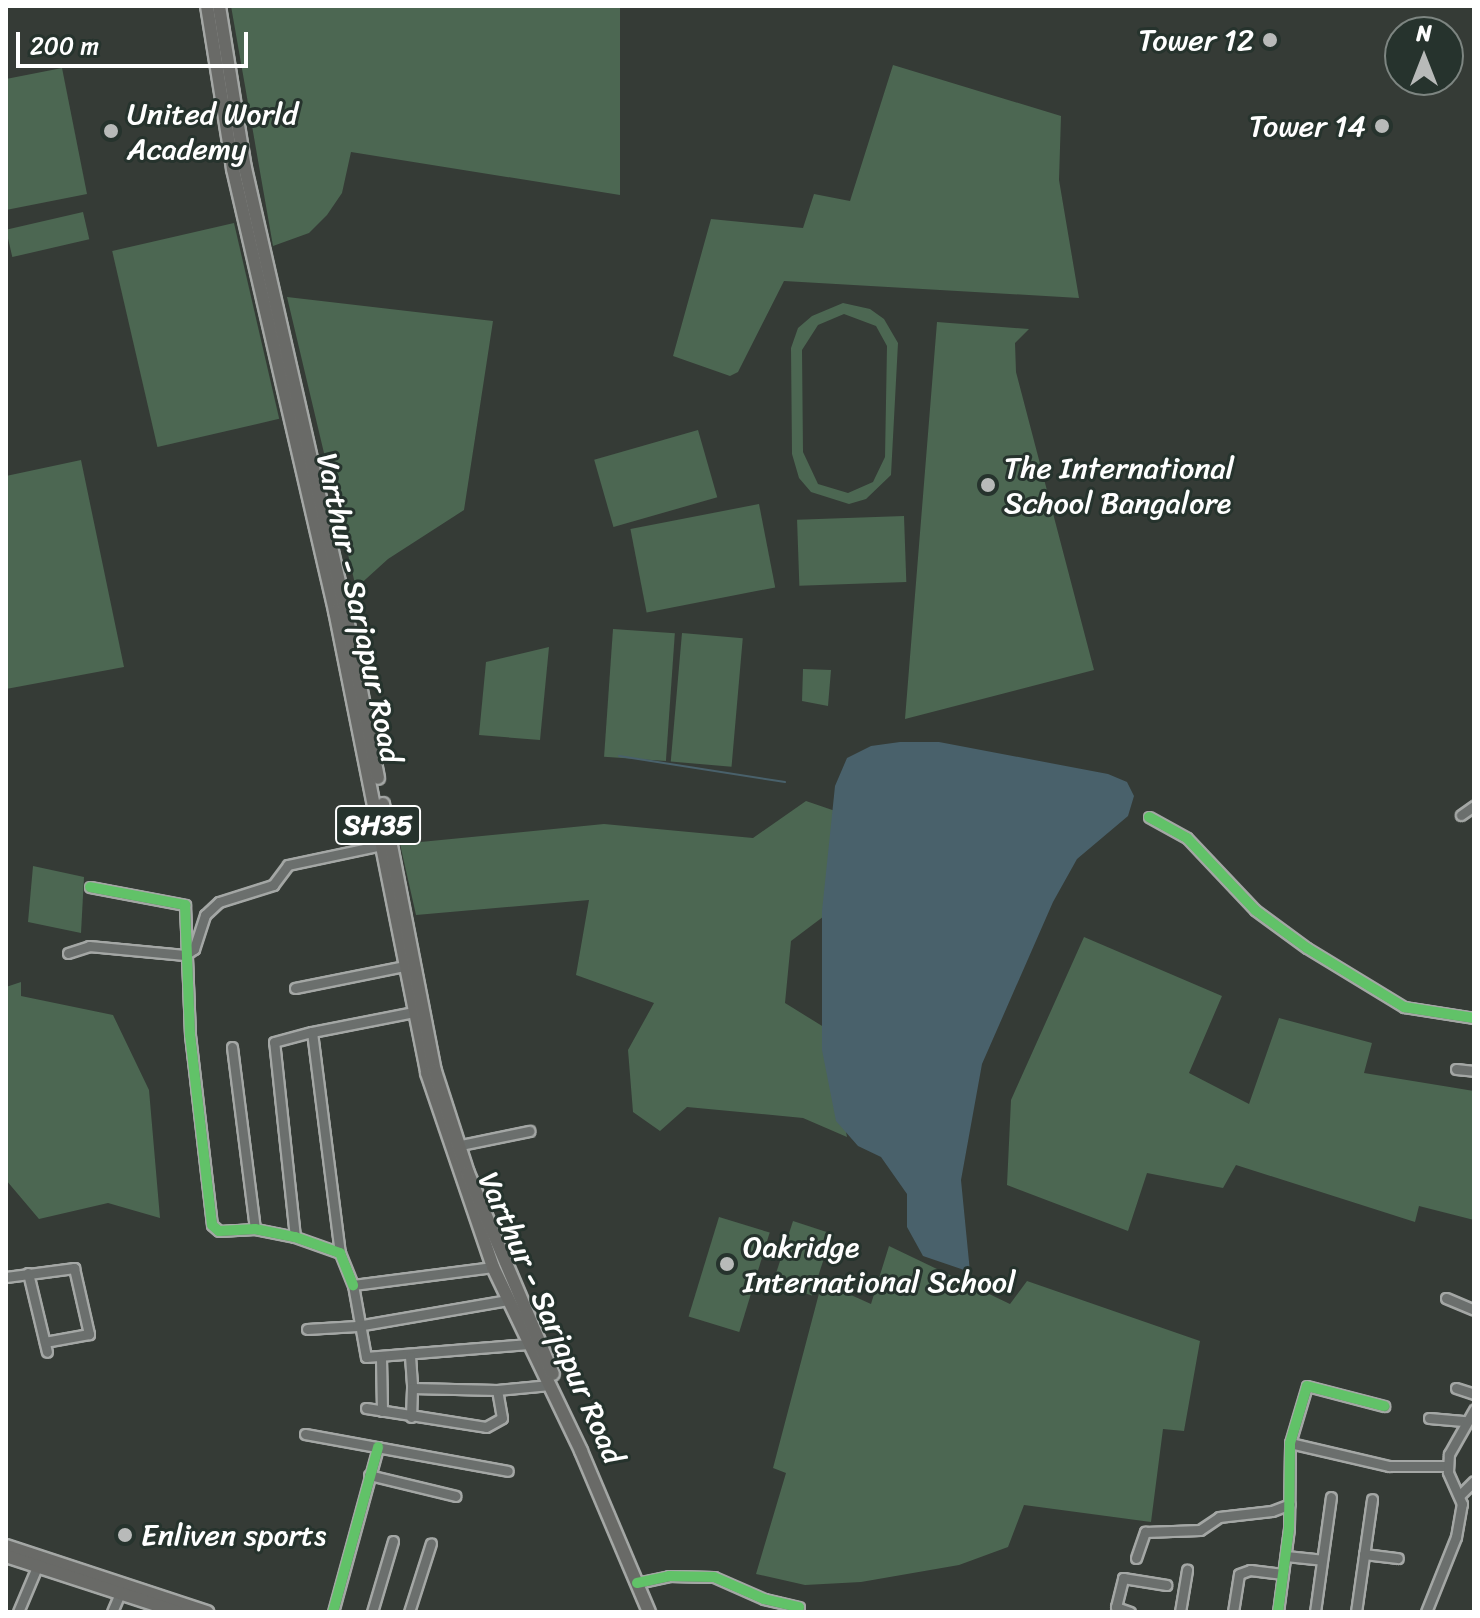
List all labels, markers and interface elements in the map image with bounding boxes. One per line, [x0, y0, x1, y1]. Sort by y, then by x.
text: N [1416, 14, 1432, 53]
scale bar [20, 16, 252, 66]
north arrow [1384, 16, 1464, 96]
place label: Tower 12 [1138, 22, 1254, 58]
text: 200 m [30, 25, 99, 67]
marker: Tower 12 [1261, 31, 1279, 49]
place label: United World Academy [127, 96, 298, 166]
place label: Tower 14 [1249, 108, 1366, 144]
marker: Tower 14 [1373, 117, 1391, 135]
marker: United World Academy [102, 122, 120, 140]
street label: Varthur - Sarjapur Road [308, 449, 410, 767]
place label: The International School Bangalore [1004, 450, 1236, 520]
marker: The International School Bangalore [979, 476, 997, 494]
road number: SH35 [334, 801, 422, 849]
street label: Varthur - Sarjapur Road [470, 1166, 632, 1470]
place label: Oakridge International School [743, 1229, 1016, 1300]
marker: Oakridge International School [718, 1255, 736, 1273]
place label: Enliven sports [141, 1517, 328, 1553]
marker: Enliven sports [116, 1526, 134, 1544]

